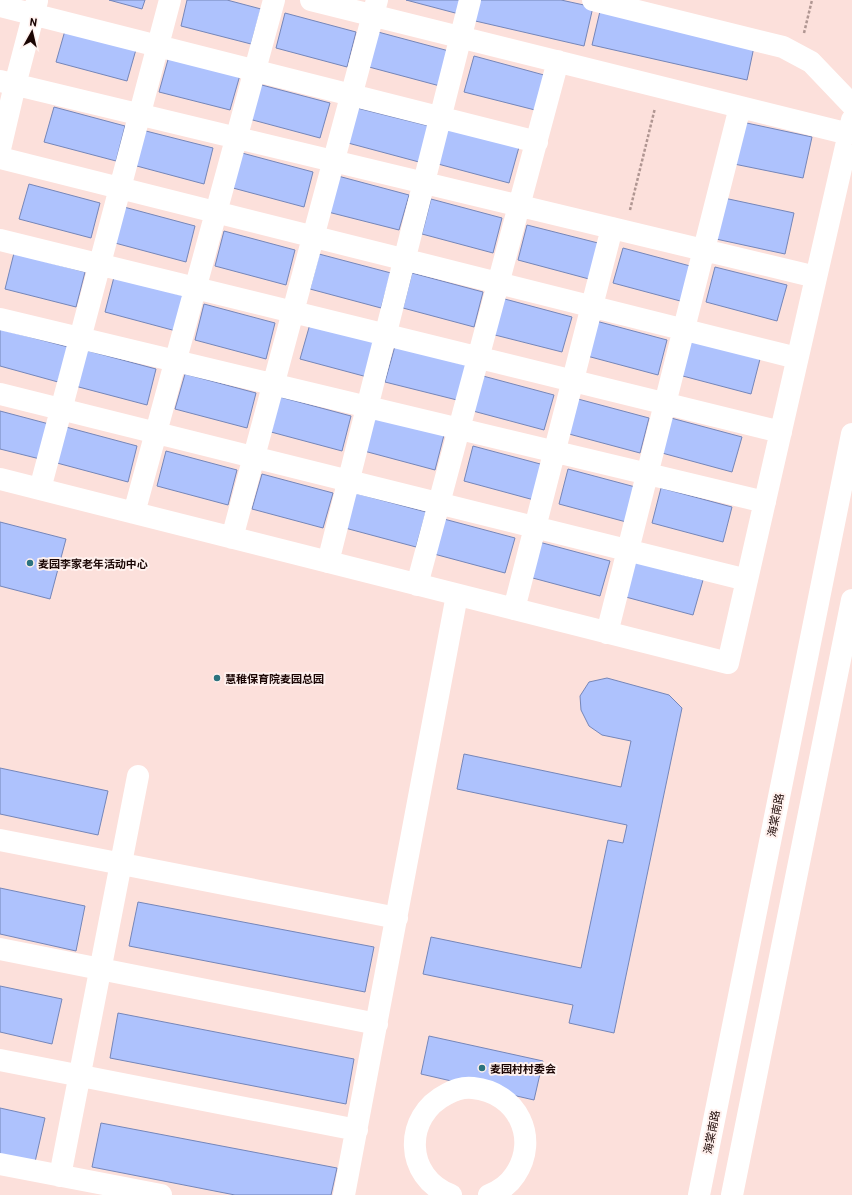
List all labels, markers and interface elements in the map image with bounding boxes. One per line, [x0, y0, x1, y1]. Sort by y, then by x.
north arrow [12, 12, 52, 52]
text: N [29, 15, 38, 29]
place label: 麦园李家老年活动中心 [38, 557, 148, 570]
marker: 麦园李家老年活动中心 [25, 558, 35, 568]
place label: 慧稚保育院麦园总园 [225, 672, 324, 685]
marker: 慧稚保育院麦园总园 [212, 673, 222, 683]
street label: 海棠南路 [764, 792, 786, 838]
place label: 麦园村村委会 [490, 1062, 556, 1075]
marker: 麦园村村委会 [477, 1063, 487, 1073]
street label: 海棠南路 [700, 1109, 722, 1155]

